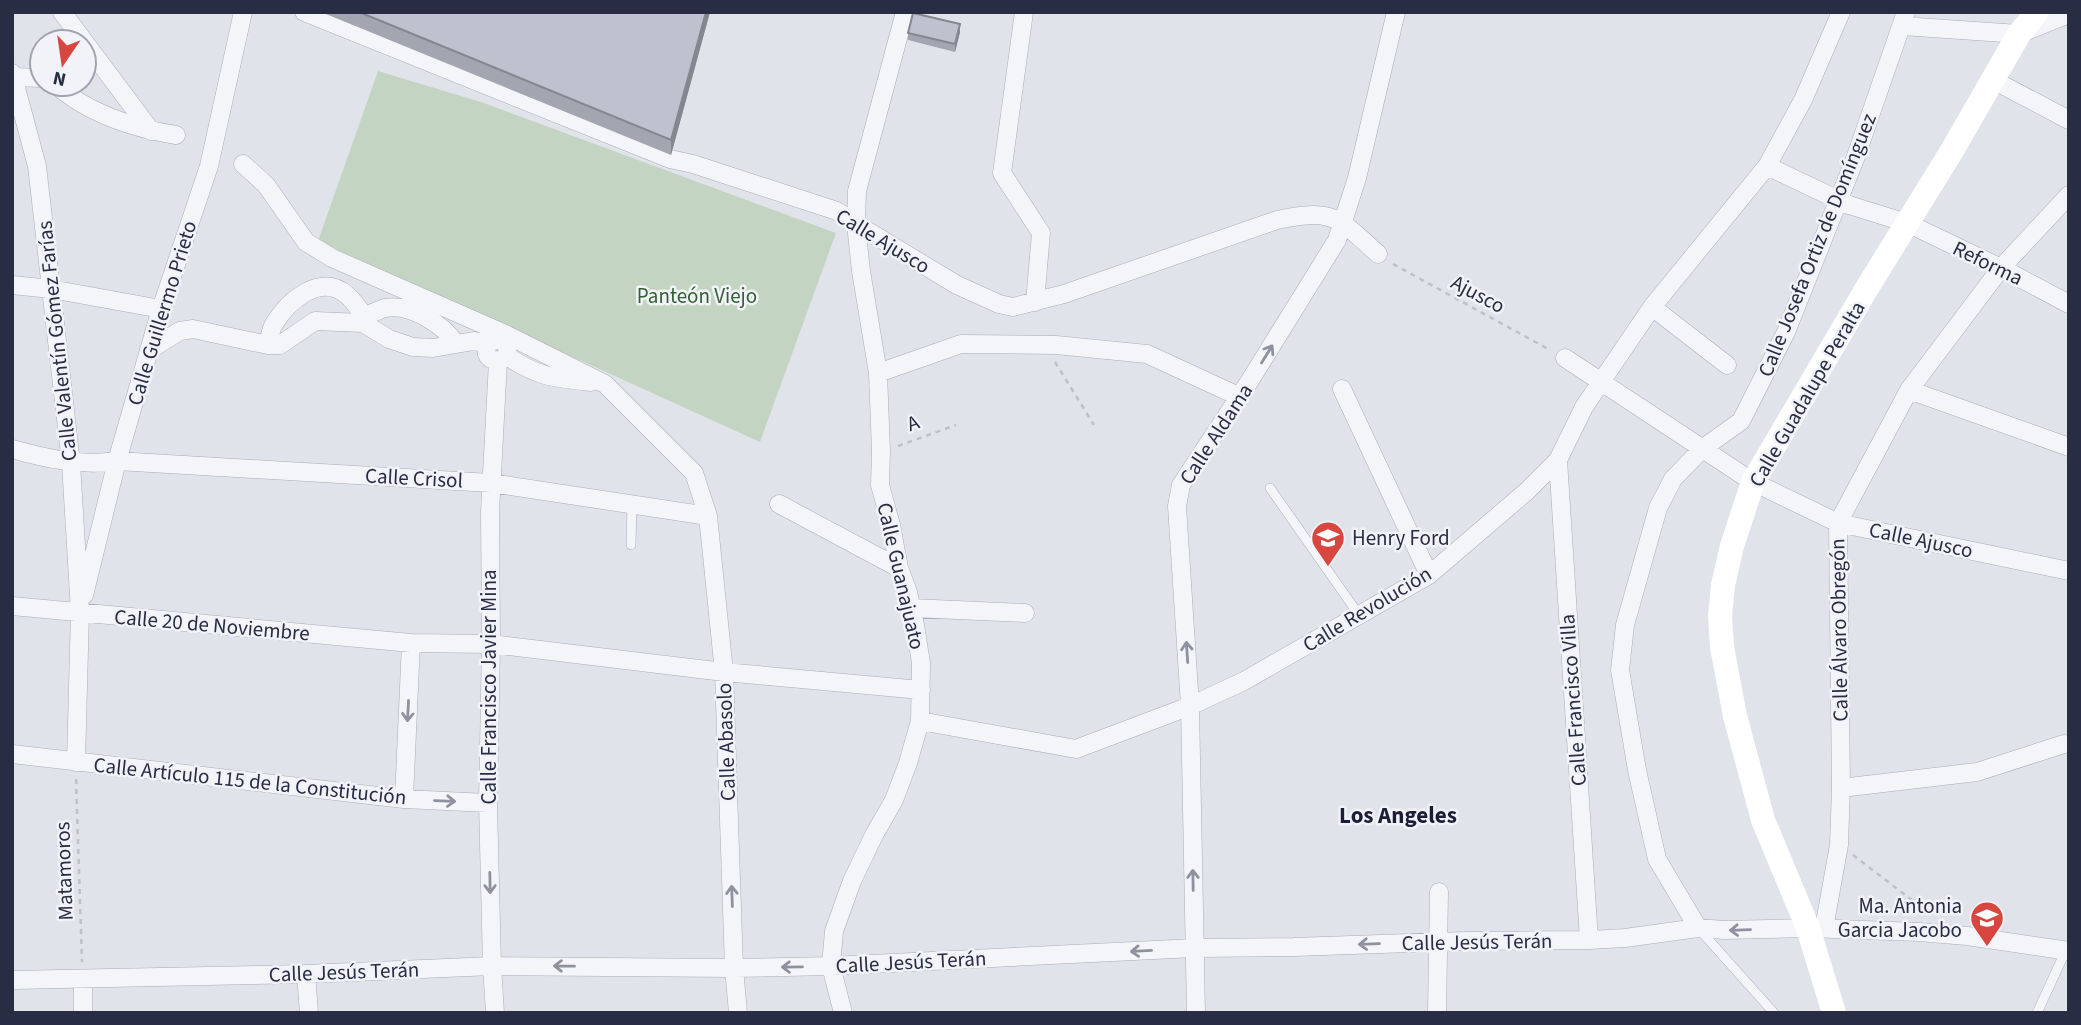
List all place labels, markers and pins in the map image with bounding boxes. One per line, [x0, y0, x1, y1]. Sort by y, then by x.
school or university icon: Henry Ford [1309, 519, 1347, 568]
place label: Henry Ford [1352, 523, 1450, 553]
place label: Ma. Antonia Garcia Jacobo [1838, 891, 1962, 945]
school or university icon: Ma. Antonia Garcia Jacobo [1968, 899, 2006, 948]

